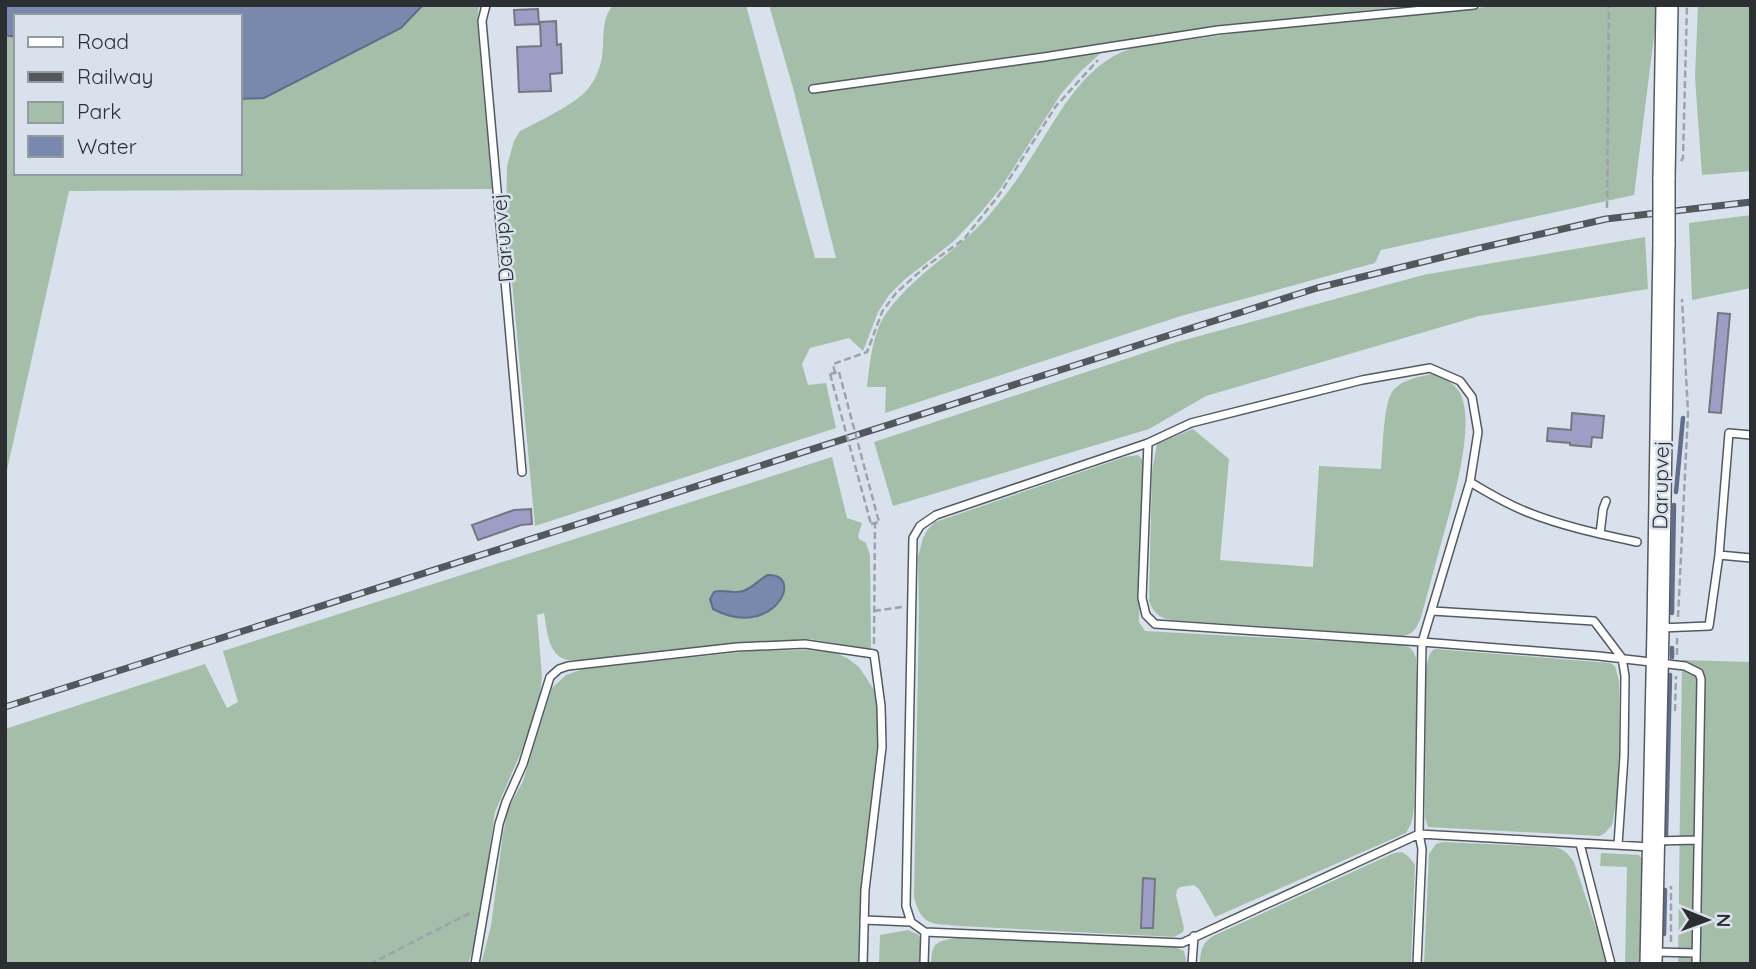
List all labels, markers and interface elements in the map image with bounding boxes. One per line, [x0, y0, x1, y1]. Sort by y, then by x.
legend [14, 14, 242, 175]
text: Road [77, 28, 129, 54]
text: Railway [77, 63, 153, 89]
text: Park [77, 98, 121, 124]
text: Water [77, 133, 137, 159]
street label: Darupvej [485, 193, 519, 283]
street label: Darupvej [1646, 440, 1674, 530]
north arrow [1672, 885, 1742, 955]
text: N [1712, 913, 1736, 927]

